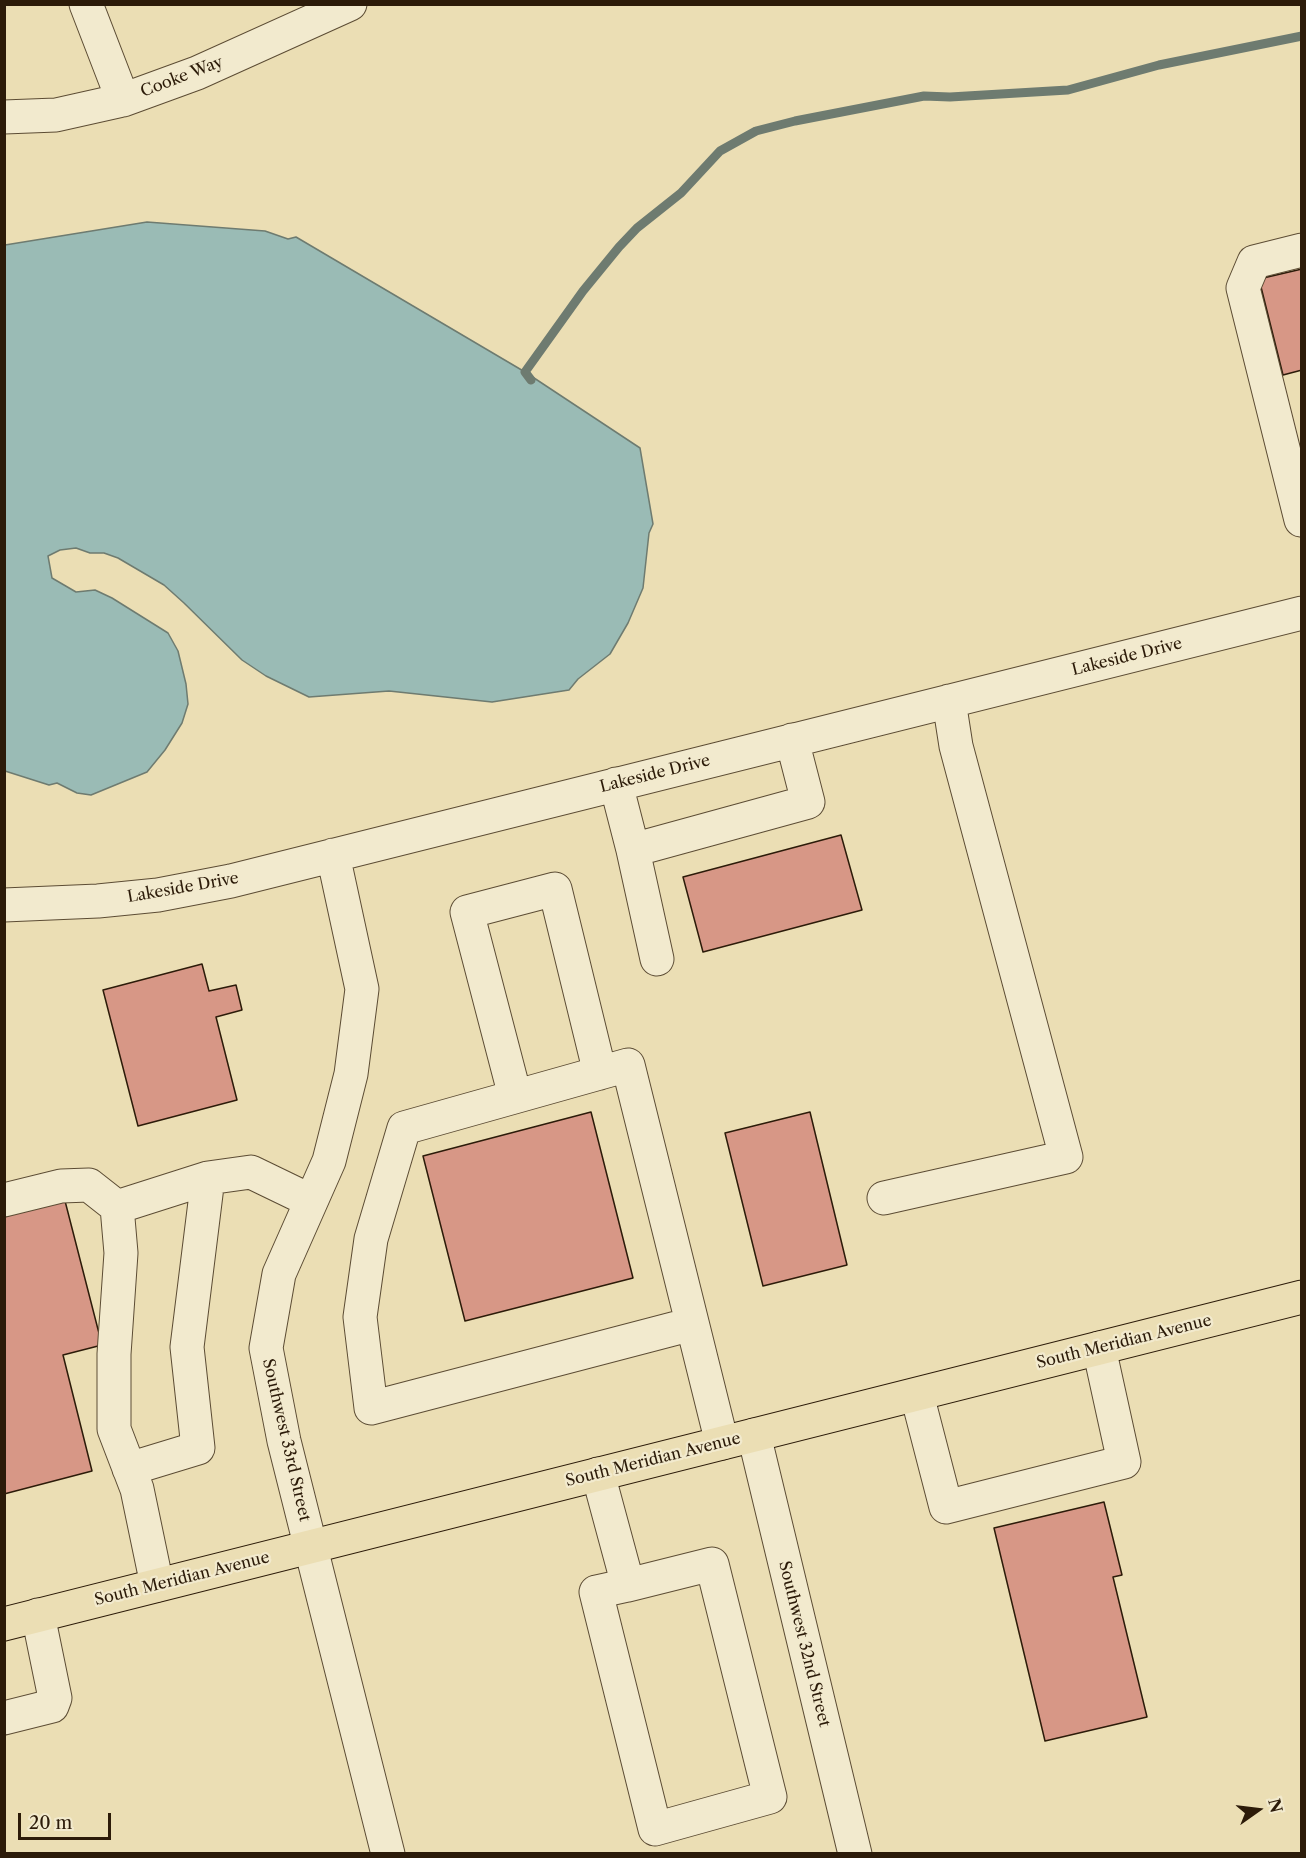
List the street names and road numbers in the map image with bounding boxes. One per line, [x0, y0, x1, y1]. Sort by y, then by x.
street label: Cooke Way [138, 52, 226, 102]
street label: Lakeside Drive [1070, 634, 1184, 680]
street label: Lakeside Drive [598, 751, 712, 797]
street label: Lakeside Drive [126, 869, 240, 907]
street label: South Meridian Avenue [1034, 1311, 1214, 1373]
street label: Southwest 33rd Street [258, 1357, 314, 1523]
street label: South Meridian Avenue [563, 1429, 743, 1491]
street label: South Meridian Avenue [92, 1548, 272, 1610]
street label: Southwest 32nd Street [774, 1559, 834, 1729]

